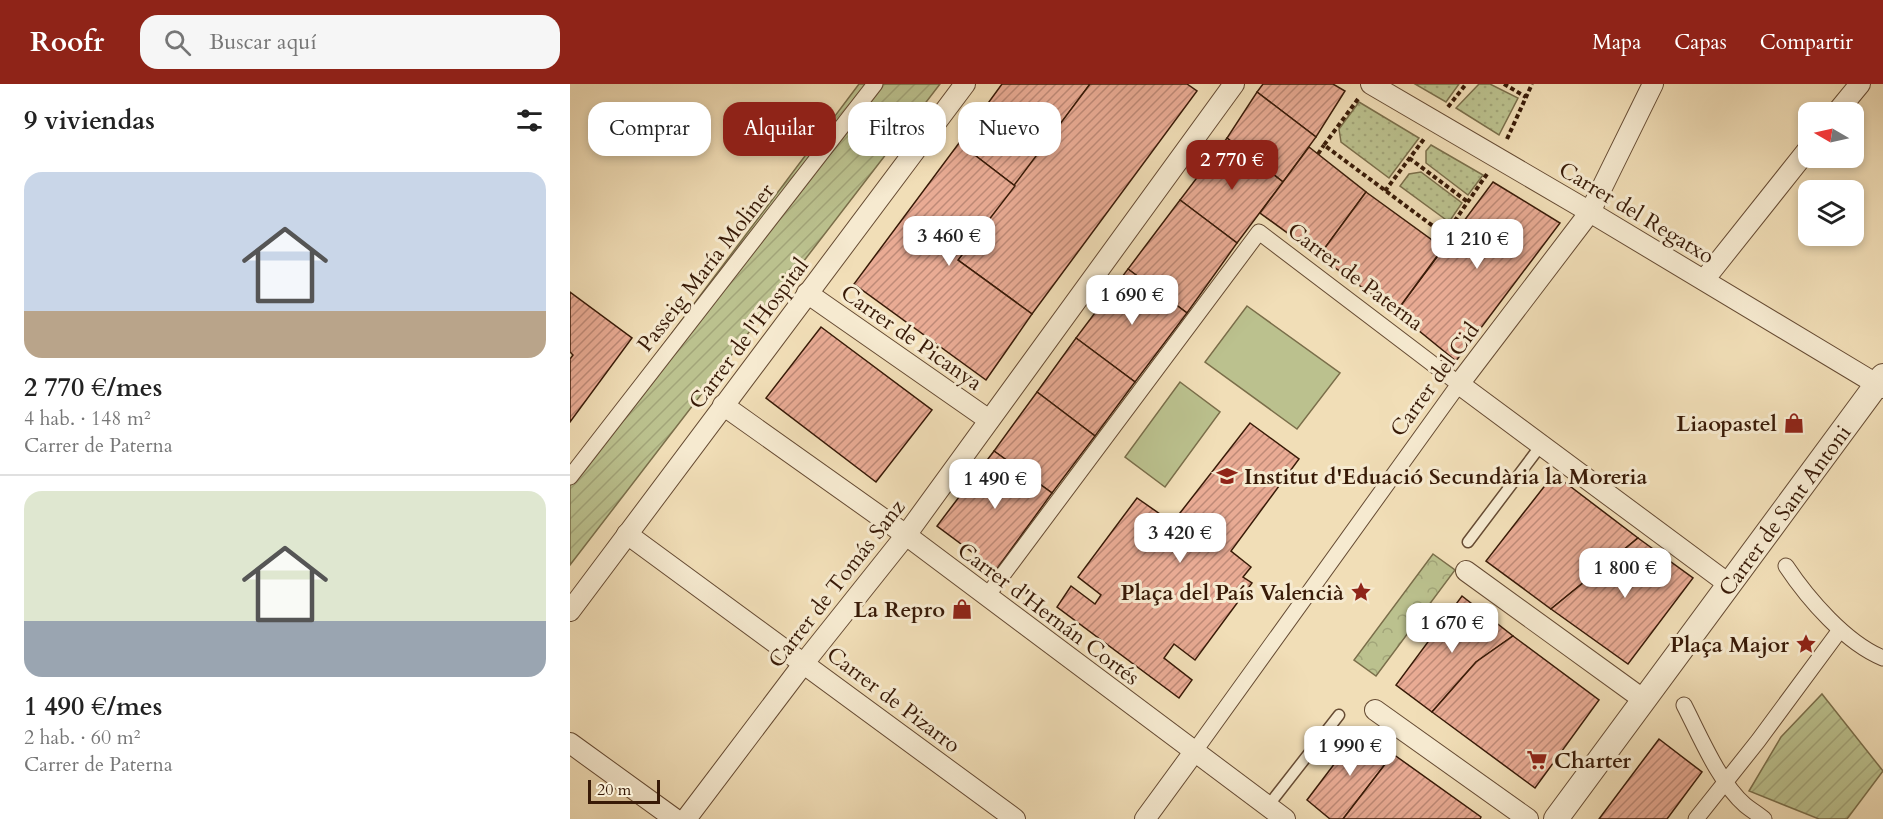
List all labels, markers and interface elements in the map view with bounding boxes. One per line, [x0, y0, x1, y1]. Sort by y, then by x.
search box [140, 15, 560, 69]
text: Roofr [30, 23, 104, 61]
icon: search [161, 26, 194, 59]
text: Buscar aquí [209, 27, 317, 57]
text: Mapa [1592, 28, 1641, 57]
text: Capas [1674, 28, 1727, 57]
text: Compartir [1760, 28, 1853, 57]
chip: Comprar [588, 102, 711, 156]
chip: Alquilar [723, 102, 836, 156]
chip: Filtros [848, 102, 946, 156]
chip: Nuevo [958, 102, 1061, 156]
north arrow [1798, 102, 1864, 168]
map controls [1798, 102, 1864, 246]
text: 9 viviendas [24, 103, 155, 138]
icon: filters [513, 104, 546, 137]
pin: 2 770 € [1177, 140, 1287, 191]
text: 2 770 € [1200, 146, 1264, 173]
street label: Carrer del Regatxo [1553, 155, 1720, 271]
street label: Passeig María Moliner [630, 176, 782, 358]
button: layers [1798, 180, 1864, 246]
icon: home [231, 211, 339, 319]
pin: 3 460 € [894, 216, 1004, 267]
street label: Carrer de Paterna [1281, 216, 1430, 338]
pin: 1 210 € [1422, 219, 1532, 270]
text: 3 460 € [917, 222, 981, 249]
text: 1 210 € [1445, 225, 1509, 252]
street label: Carrer de l'Hospital [682, 252, 816, 415]
pin: 1 690 € [1077, 275, 1187, 326]
street label: Carrer de Picanya [835, 278, 989, 398]
text: 1 690 € [1100, 281, 1164, 308]
street label: Carrer del Cid [1383, 316, 1487, 443]
text: 2 770 €/mes [24, 370, 162, 405]
text: 4 hab. · 148 m² [24, 405, 151, 432]
place label: Liaopastel [1676, 409, 1778, 439]
shop icon: Liaopastel [1782, 411, 1806, 435]
street label: Carrer de Sant Antoni [1712, 419, 1858, 602]
text: Carrer de Paterna [24, 432, 173, 459]
pin: 1 490 € [940, 459, 1050, 510]
place label: Institut d'Eduació Secundària la Moreria [1244, 462, 1648, 492]
school or university icon: Institut d'Eduació Secundària la Moreria [1215, 464, 1239, 488]
text: 1 490 € [963, 465, 1027, 492]
street label: Carrer de Tomás Sanz [761, 493, 912, 674]
pin: 3 420 € [1125, 513, 1235, 564]
text: 3 420 € [1148, 519, 1212, 546]
icon: home [231, 530, 339, 638]
street label: Carrer d'Hernán Cortés [951, 535, 1146, 692]
pin: 1 800 € [1570, 548, 1680, 599]
text: 1 800 € [1593, 554, 1657, 581]
place label: Plaça del País Valencià [1120, 578, 1344, 608]
place icon: Plaça del País Valencià [1349, 580, 1373, 604]
place label: La Repro [854, 595, 945, 625]
shop icon: La Repro [950, 597, 974, 621]
pin: 1 670 € [1397, 603, 1507, 654]
text: 1 670 € [1420, 609, 1484, 636]
place label: Plaça Major [1670, 630, 1789, 660]
place icon: Plaça Major [1794, 632, 1818, 656]
street label: Carrer de Pizarro [820, 640, 967, 760]
text: 1 490 €/mes [24, 689, 162, 724]
text: 2 hab. · 60 m² [24, 724, 140, 751]
pin: 1 990 € [1295, 726, 1405, 777]
text: 1 990 € [1318, 732, 1382, 759]
place label: Charter [1554, 746, 1631, 776]
supermarket icon: Charter [1525, 748, 1549, 772]
text: Carrer de Paterna [24, 751, 173, 778]
scale bar [588, 777, 660, 804]
text: 20 m [597, 779, 631, 801]

